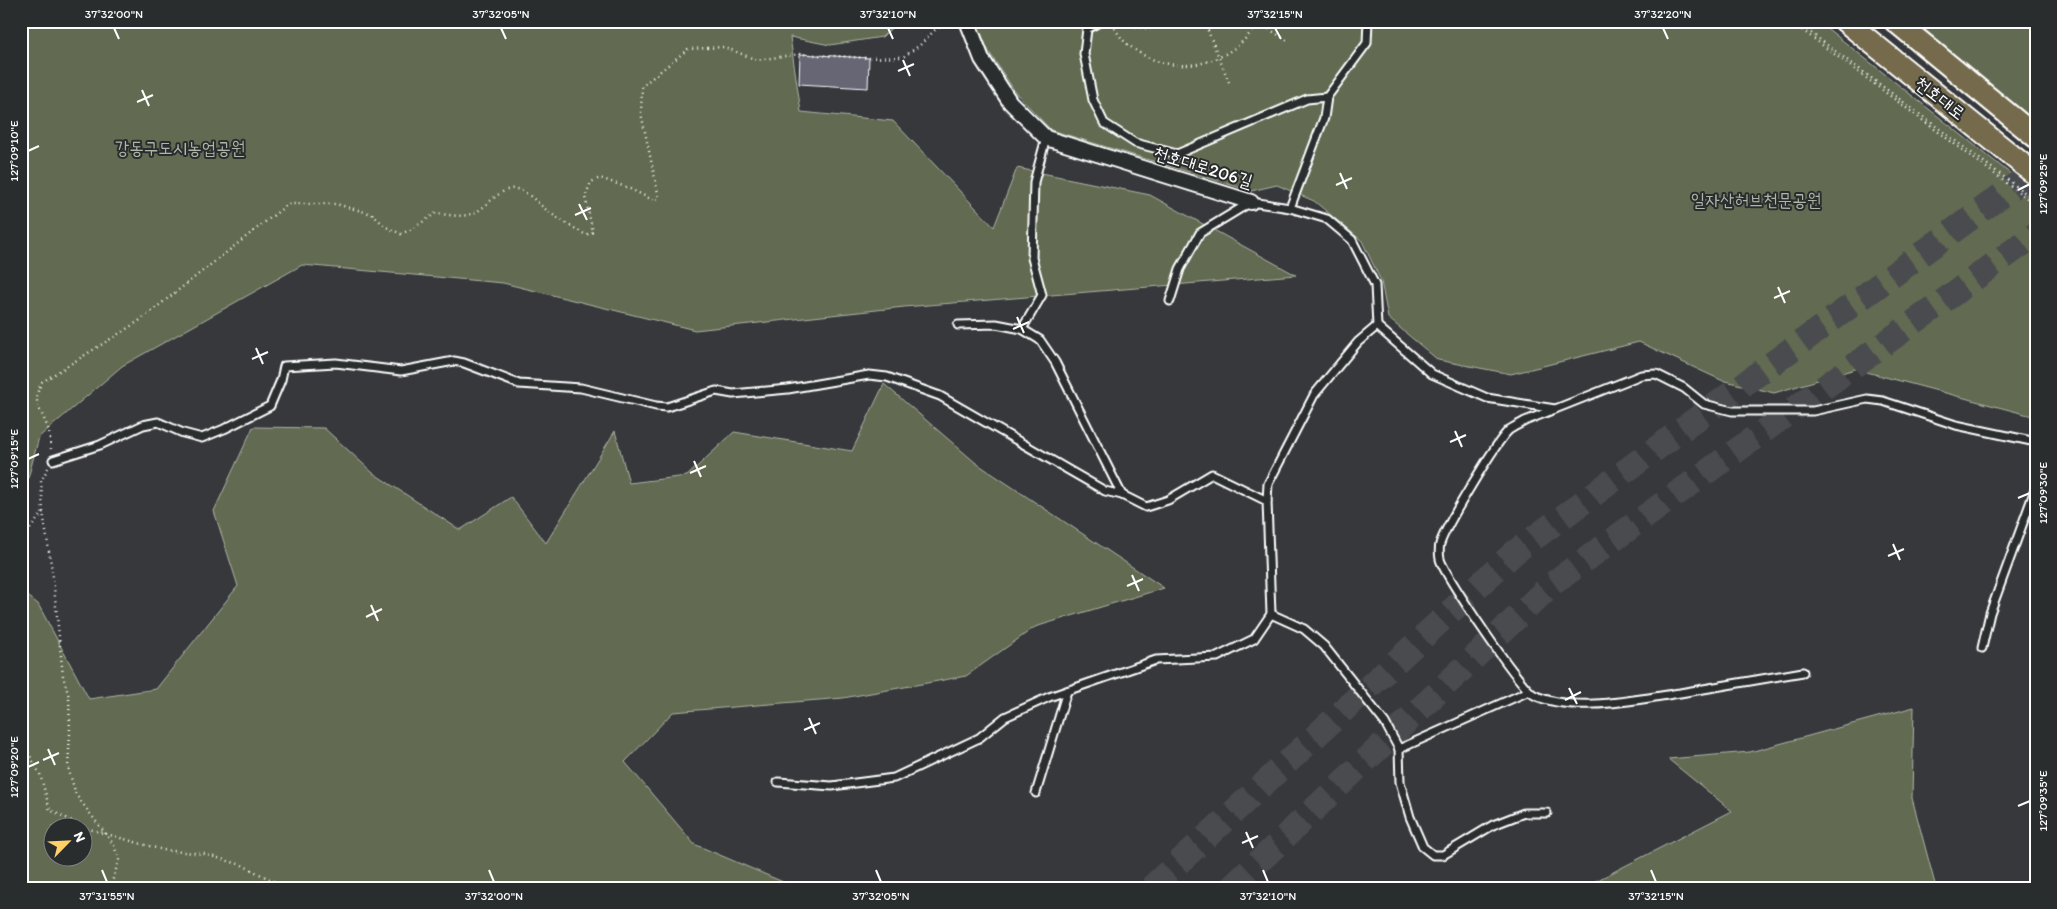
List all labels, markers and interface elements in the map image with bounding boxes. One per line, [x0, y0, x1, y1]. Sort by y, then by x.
text: 37°32'00"N [85, 7, 143, 21]
text: 37°32'05"N [472, 7, 530, 21]
text: 37°32'10"N [860, 7, 916, 21]
text: 37°32'15"N [1247, 7, 1303, 21]
text: 37°32'20"N [1634, 7, 1692, 21]
street label: 천호대로 [1910, 71, 1970, 125]
text: 127°09'10"E [7, 120, 21, 182]
park label: 강동구도시농업공원 [115, 137, 245, 159]
street label: 천호대로206길 [1151, 141, 1256, 193]
text: 127°09'25"E [2036, 153, 2050, 214]
park label: 일자산허브천문공원 [1691, 189, 1821, 211]
text: 127°09'15"E [7, 429, 21, 489]
text: 127°09'30"E [2036, 462, 2050, 524]
text: 127°09'20"E [7, 736, 21, 798]
text: 127°09'35"E [2036, 770, 2050, 832]
north arrow [42, 816, 92, 866]
text: N [70, 829, 89, 845]
text: 37°31'55"N [79, 889, 135, 903]
text: 37°32'00"N [465, 889, 523, 903]
text: 37°32'05"N [852, 889, 910, 903]
text: 37°32'10"N [1240, 889, 1296, 903]
text: 37°32'15"N [1628, 889, 1684, 903]

